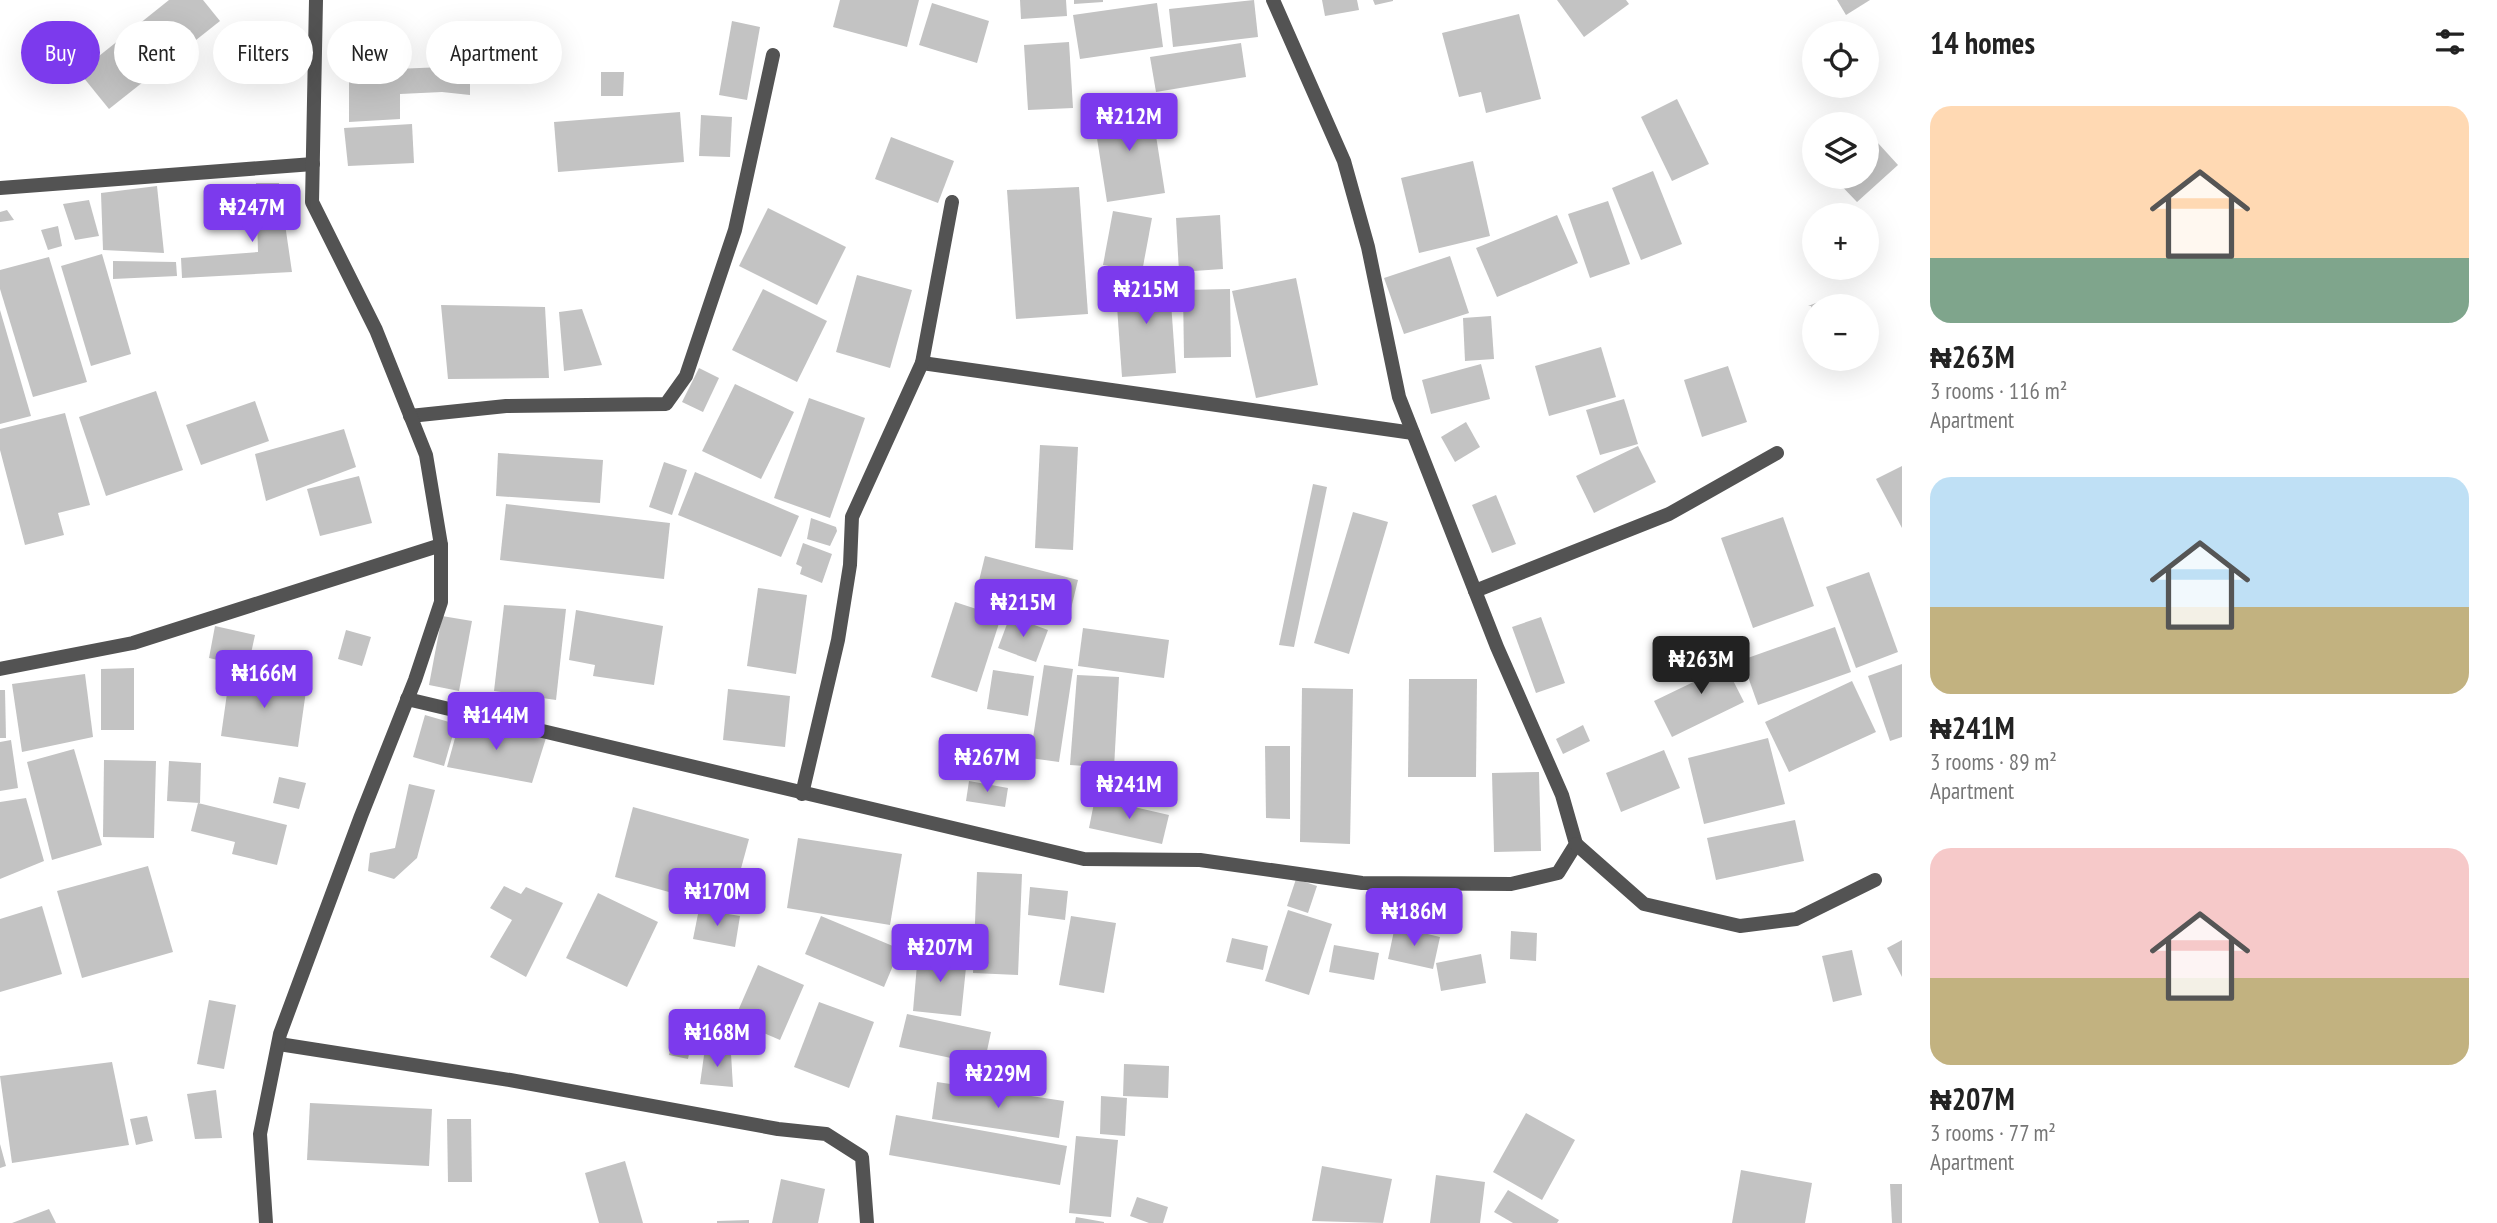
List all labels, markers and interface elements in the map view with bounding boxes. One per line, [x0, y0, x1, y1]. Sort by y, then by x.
chip: Buy [21, 21, 100, 84]
chip: Rent [114, 21, 199, 84]
chip: Filters [213, 21, 313, 84]
chip: New [327, 21, 412, 84]
chip: Apartment [426, 21, 562, 84]
map controls [1802, 21, 1879, 371]
button: locate [1802, 21, 1879, 98]
text: 14 homes [1930, 23, 2035, 62]
icon: filters [2431, 23, 2469, 61]
pin: ₦212M [1080, 94, 1178, 153]
text: ₦212M [1097, 101, 1161, 130]
button: layers [1802, 112, 1879, 189]
icon: home [2137, 151, 2263, 277]
pin: ₦247M [203, 184, 301, 244]
text: ₦247M [220, 192, 284, 221]
button: + [1802, 203, 1879, 280]
pin: ₦215M [1097, 266, 1195, 326]
text: ₦215M [1114, 274, 1178, 303]
button: − [1802, 294, 1879, 371]
text: ₦263M [1930, 337, 2015, 376]
text: 3 rooms · 116 m² [1930, 376, 2067, 405]
text: Apartment [1930, 405, 2014, 434]
icon: home [2137, 522, 2263, 648]
pin: ₦215M [974, 580, 1072, 639]
text: ₦215M [991, 587, 1055, 616]
pin: ₦263M [1652, 636, 1750, 696]
text: ₦263M [1669, 644, 1733, 673]
pin: ₦166M [215, 650, 313, 710]
text: ₦166M [232, 658, 296, 687]
pin: ₦144M [447, 692, 545, 752]
text: ₦144M [464, 700, 528, 729]
text: ₦241M [1930, 708, 2015, 747]
pin: ₦267M [938, 734, 1036, 794]
text: ₦267M [955, 742, 1019, 771]
text: 3 rooms · 89 m² [1930, 747, 2057, 776]
pin: ₦241M [1080, 762, 1178, 821]
text: ₦241M [1097, 769, 1161, 798]
text: Apartment [1930, 776, 2014, 805]
pin: ₦170M [668, 869, 766, 928]
text: ₦170M [685, 876, 749, 905]
pin: ₦186M [1365, 888, 1463, 948]
icon: home [2137, 893, 2263, 1019]
text: ₦186M [1382, 896, 1446, 925]
pin: ₦207M [891, 925, 989, 984]
text: ₦207M [908, 932, 972, 961]
pin: ₦168M [668, 1010, 766, 1069]
text: ₦168M [685, 1017, 749, 1046]
pin: ₦229M [949, 1050, 1047, 1110]
text: ₦229M [966, 1058, 1030, 1087]
text: ₦207M [1930, 1079, 2015, 1118]
text: 3 rooms · 77 m² [1930, 1118, 2056, 1147]
text: Apartment [1930, 1147, 2014, 1176]

